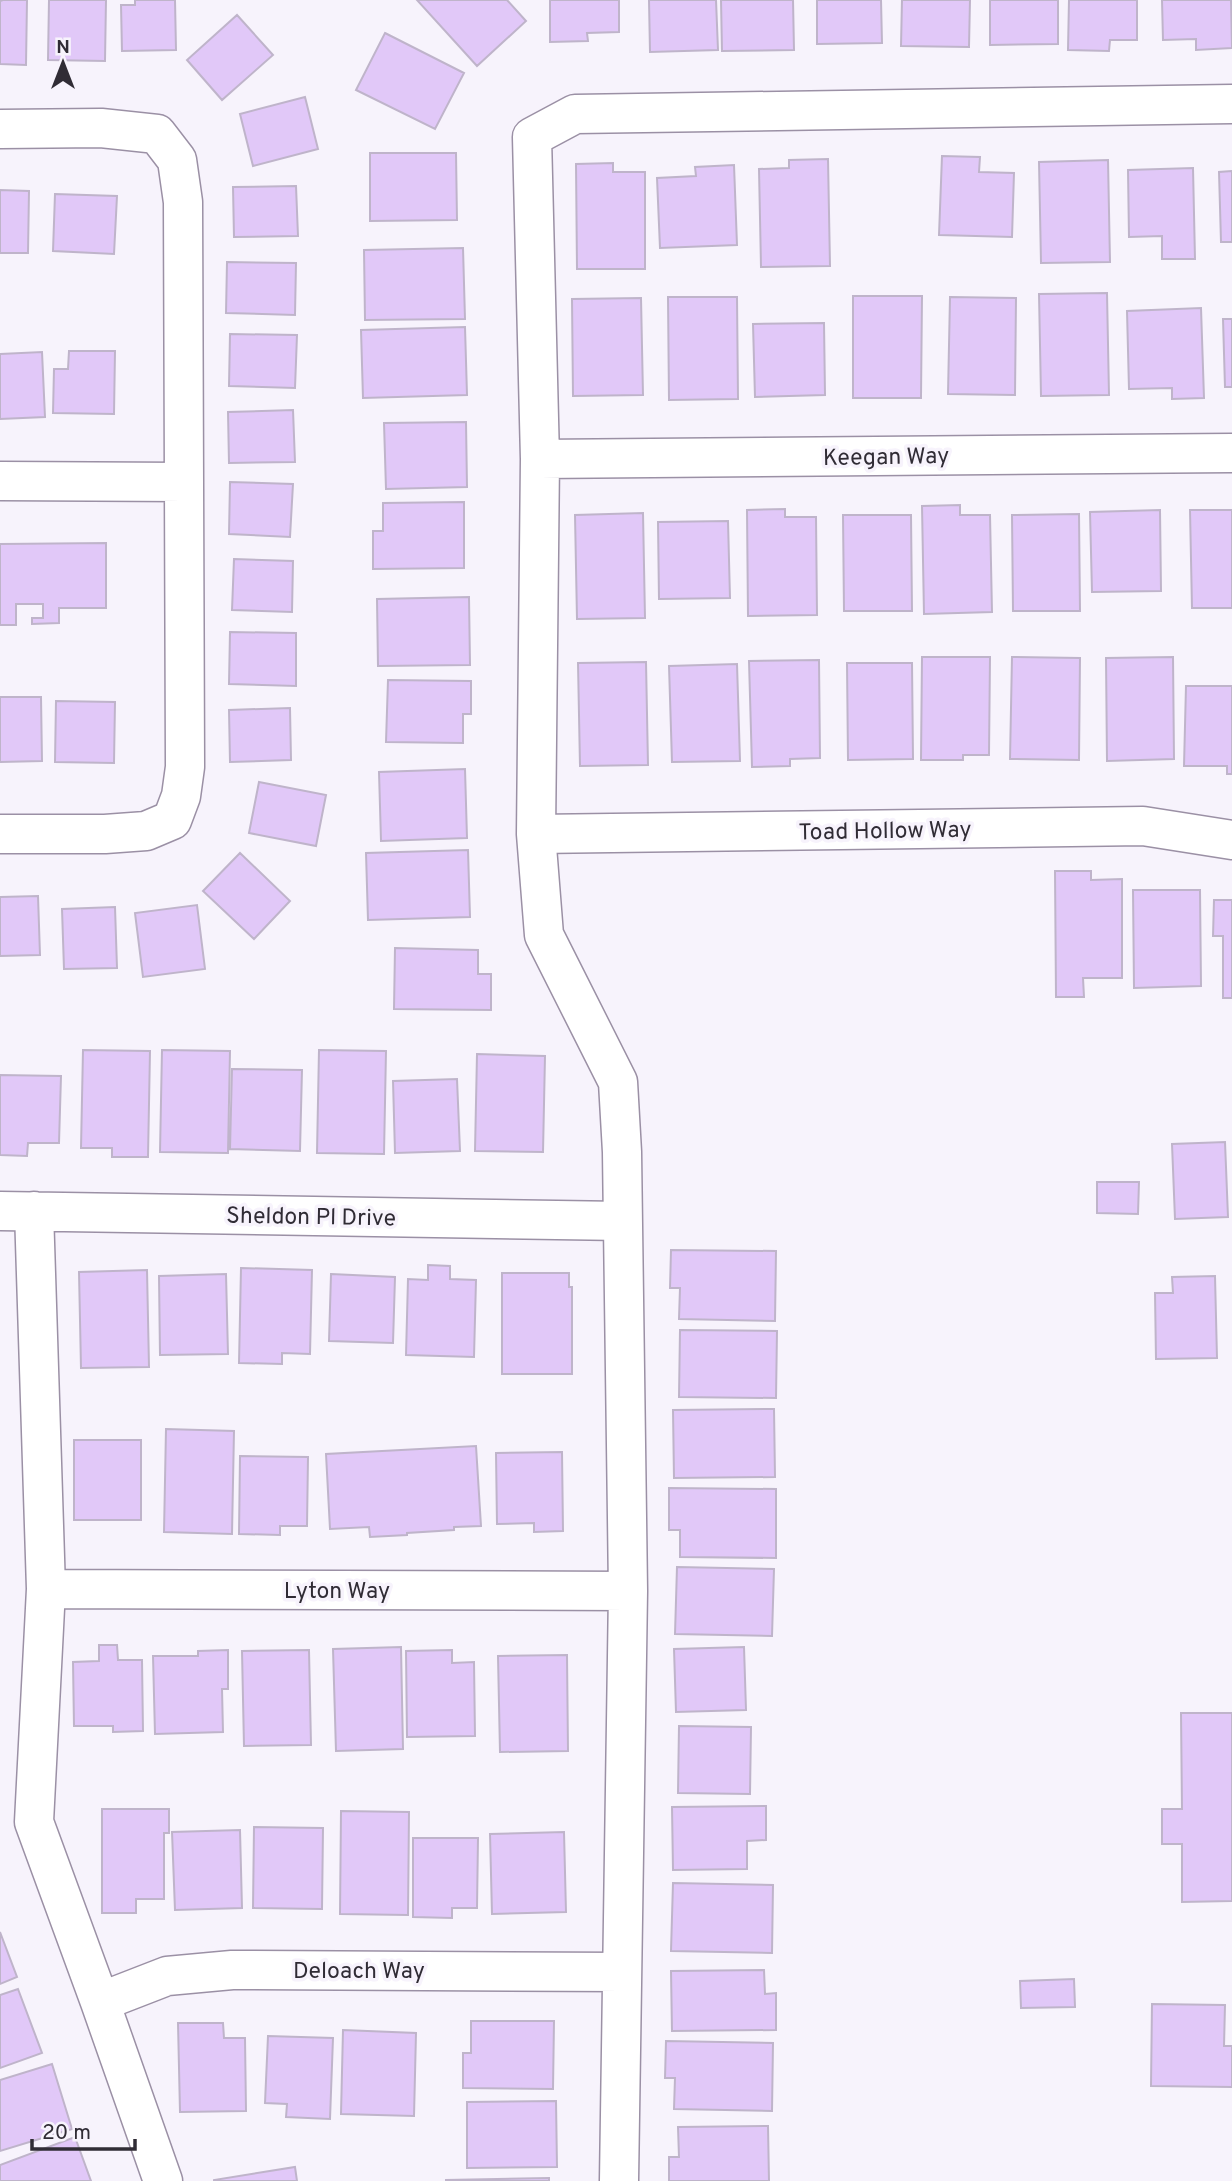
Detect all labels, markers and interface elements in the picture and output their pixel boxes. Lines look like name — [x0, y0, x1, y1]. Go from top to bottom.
north arrow — [28, 28, 98, 98]
text: N — [56, 36, 70, 60]
street label: Keegan Way — [823, 443, 950, 474]
street label: Toad Hollow Way — [798, 816, 972, 849]
street label: Sheldon Pl Drive — [226, 1203, 396, 1234]
street label: Lyton Way — [284, 1578, 390, 1607]
street label: Deloach Way — [293, 1958, 425, 1987]
scale bar — [32, 2108, 135, 2152]
text: 20 m — [42, 2120, 91, 2147]

